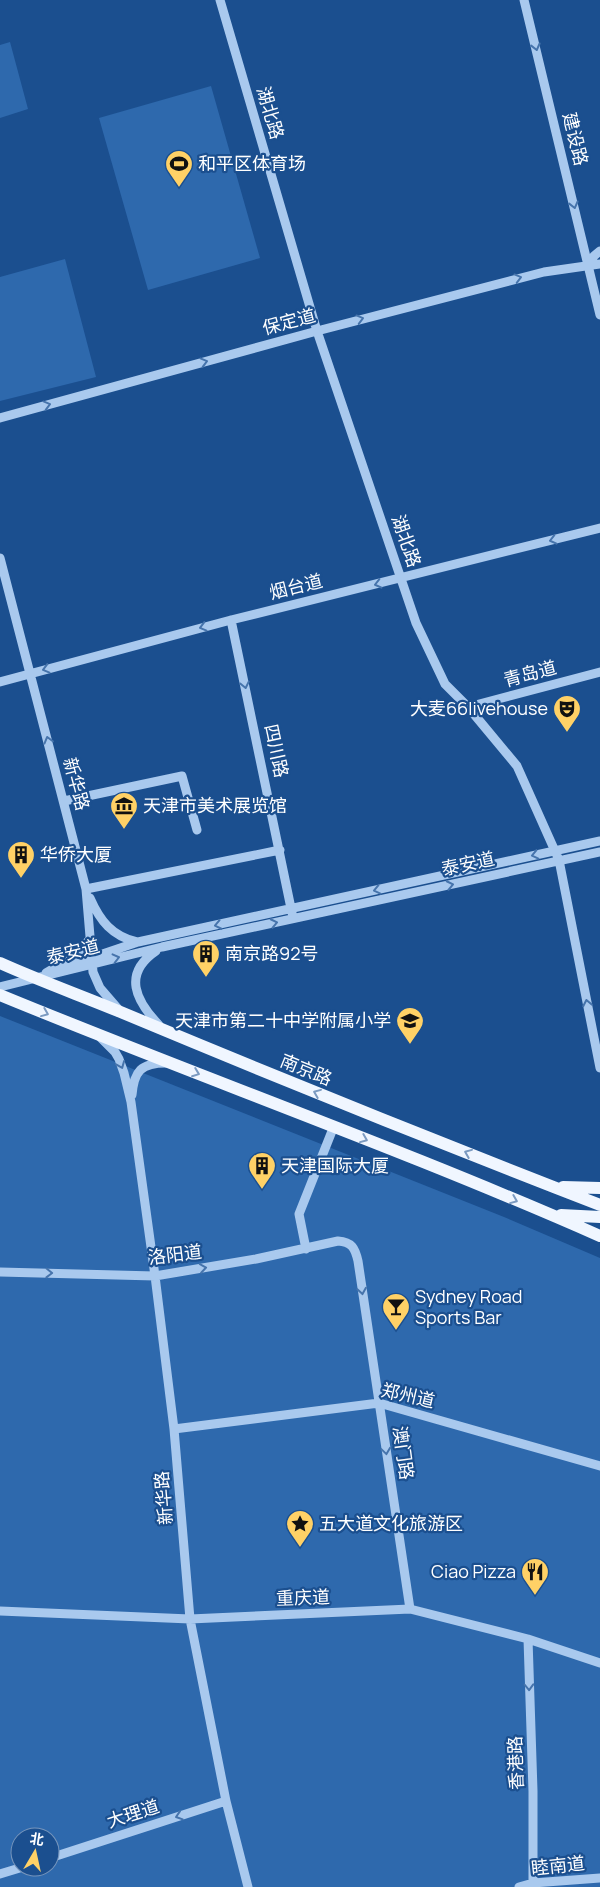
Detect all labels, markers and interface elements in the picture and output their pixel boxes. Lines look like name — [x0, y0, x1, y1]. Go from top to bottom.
one-way arrow — [530, 43, 541, 52]
street label: 湖北路 — [252, 83, 290, 142]
street label: 建设路 — [558, 110, 594, 168]
sports icon: 和平区体育场 — [164, 149, 194, 188]
place label: 和平区体育场 — [198, 151, 306, 175]
one-way arrow — [568, 201, 579, 210]
one-way arrow — [513, 274, 521, 284]
street label: 保定道 — [260, 302, 318, 340]
one-way arrow — [356, 315, 364, 325]
one-way arrow — [199, 357, 208, 368]
one-way arrow — [42, 401, 51, 411]
street label: 湖北路 — [387, 511, 427, 570]
one-way arrow — [548, 534, 557, 545]
street label: 烟台道 — [267, 568, 325, 604]
one-way arrow — [374, 578, 383, 589]
one-way arrow — [200, 622, 208, 632]
street label: 青岛道 — [501, 654, 559, 692]
one-way arrow — [43, 664, 51, 674]
one-way arrow — [239, 680, 250, 689]
theatre icon: 大麦66livehouse — [552, 694, 582, 733]
place label: 大麦66livehouse — [410, 696, 548, 720]
street label: 四川路 — [260, 722, 294, 780]
one-way arrow — [43, 737, 53, 745]
street label: 新华路 — [58, 755, 96, 813]
museum icon: 天津市美术展览馆 — [109, 791, 139, 830]
place label: 天津市美术展览馆 — [143, 793, 287, 817]
building icon: 华侨大厦 — [6, 840, 36, 879]
place label: 华侨大厦 — [40, 842, 112, 866]
street label: 泰安道 — [439, 846, 497, 880]
one-way arrow — [531, 849, 540, 860]
one-way arrow — [446, 880, 455, 890]
one-way arrow — [372, 884, 381, 895]
one-way arrow — [270, 918, 279, 929]
one-way arrow — [213, 919, 222, 930]
street label: 泰安道 — [44, 933, 102, 969]
building icon: 南京路92号 — [191, 939, 221, 978]
place label: 南京路92号 — [225, 941, 318, 965]
one-way arrow — [111, 954, 119, 964]
one-way arrow — [583, 999, 593, 1007]
school or university icon: 天津市第二十中学附属小学 — [395, 1006, 425, 1045]
one-way arrow — [40, 1007, 49, 1018]
place label: 天津市第二十中学附属小学 — [175, 1008, 391, 1032]
street label: 南京路 — [277, 1048, 336, 1090]
one-way arrow — [115, 1060, 125, 1069]
one-way arrow — [191, 1067, 200, 1078]
one-way arrow — [313, 1089, 322, 1099]
one-way arrow — [359, 1132, 368, 1143]
one-way arrow — [464, 1149, 473, 1159]
building icon: 天津国际大厦 — [247, 1151, 277, 1190]
place label: 天津国际大厦 — [281, 1153, 389, 1177]
one-way arrow — [509, 1194, 518, 1204]
street label: 洛阳道 — [147, 1239, 203, 1269]
one-way arrow — [199, 1263, 208, 1273]
one-way arrow — [45, 1268, 53, 1279]
place label: Sydney Road Sports Bar — [415, 1284, 522, 1329]
one-way arrow — [357, 1286, 367, 1295]
bar icon: Sydney Road Sports Bar — [381, 1292, 411, 1331]
street label: 郑州道 — [379, 1377, 437, 1413]
street label: 澳门路 — [388, 1424, 420, 1481]
one-way arrow — [380, 1448, 391, 1456]
street label: 新华路 — [149, 1470, 177, 1526]
place icon: 五大道文化旅游区 — [285, 1509, 315, 1548]
place label: 五大道文化旅游区 — [319, 1511, 463, 1535]
restaurant icon: Ciao Pizza — [520, 1557, 550, 1596]
place label: Ciao Pizza — [431, 1559, 516, 1583]
street label: 重庆道 — [276, 1584, 330, 1610]
one-way arrow — [524, 1683, 535, 1691]
street label: 香港路 — [502, 1736, 528, 1790]
street label: 大理道 — [103, 1793, 162, 1833]
one-way arrow — [176, 1810, 184, 1820]
north arrow — [10, 1827, 60, 1877]
text: 北 — [29, 1828, 46, 1849]
street label: 睦南道 — [530, 1850, 586, 1880]

